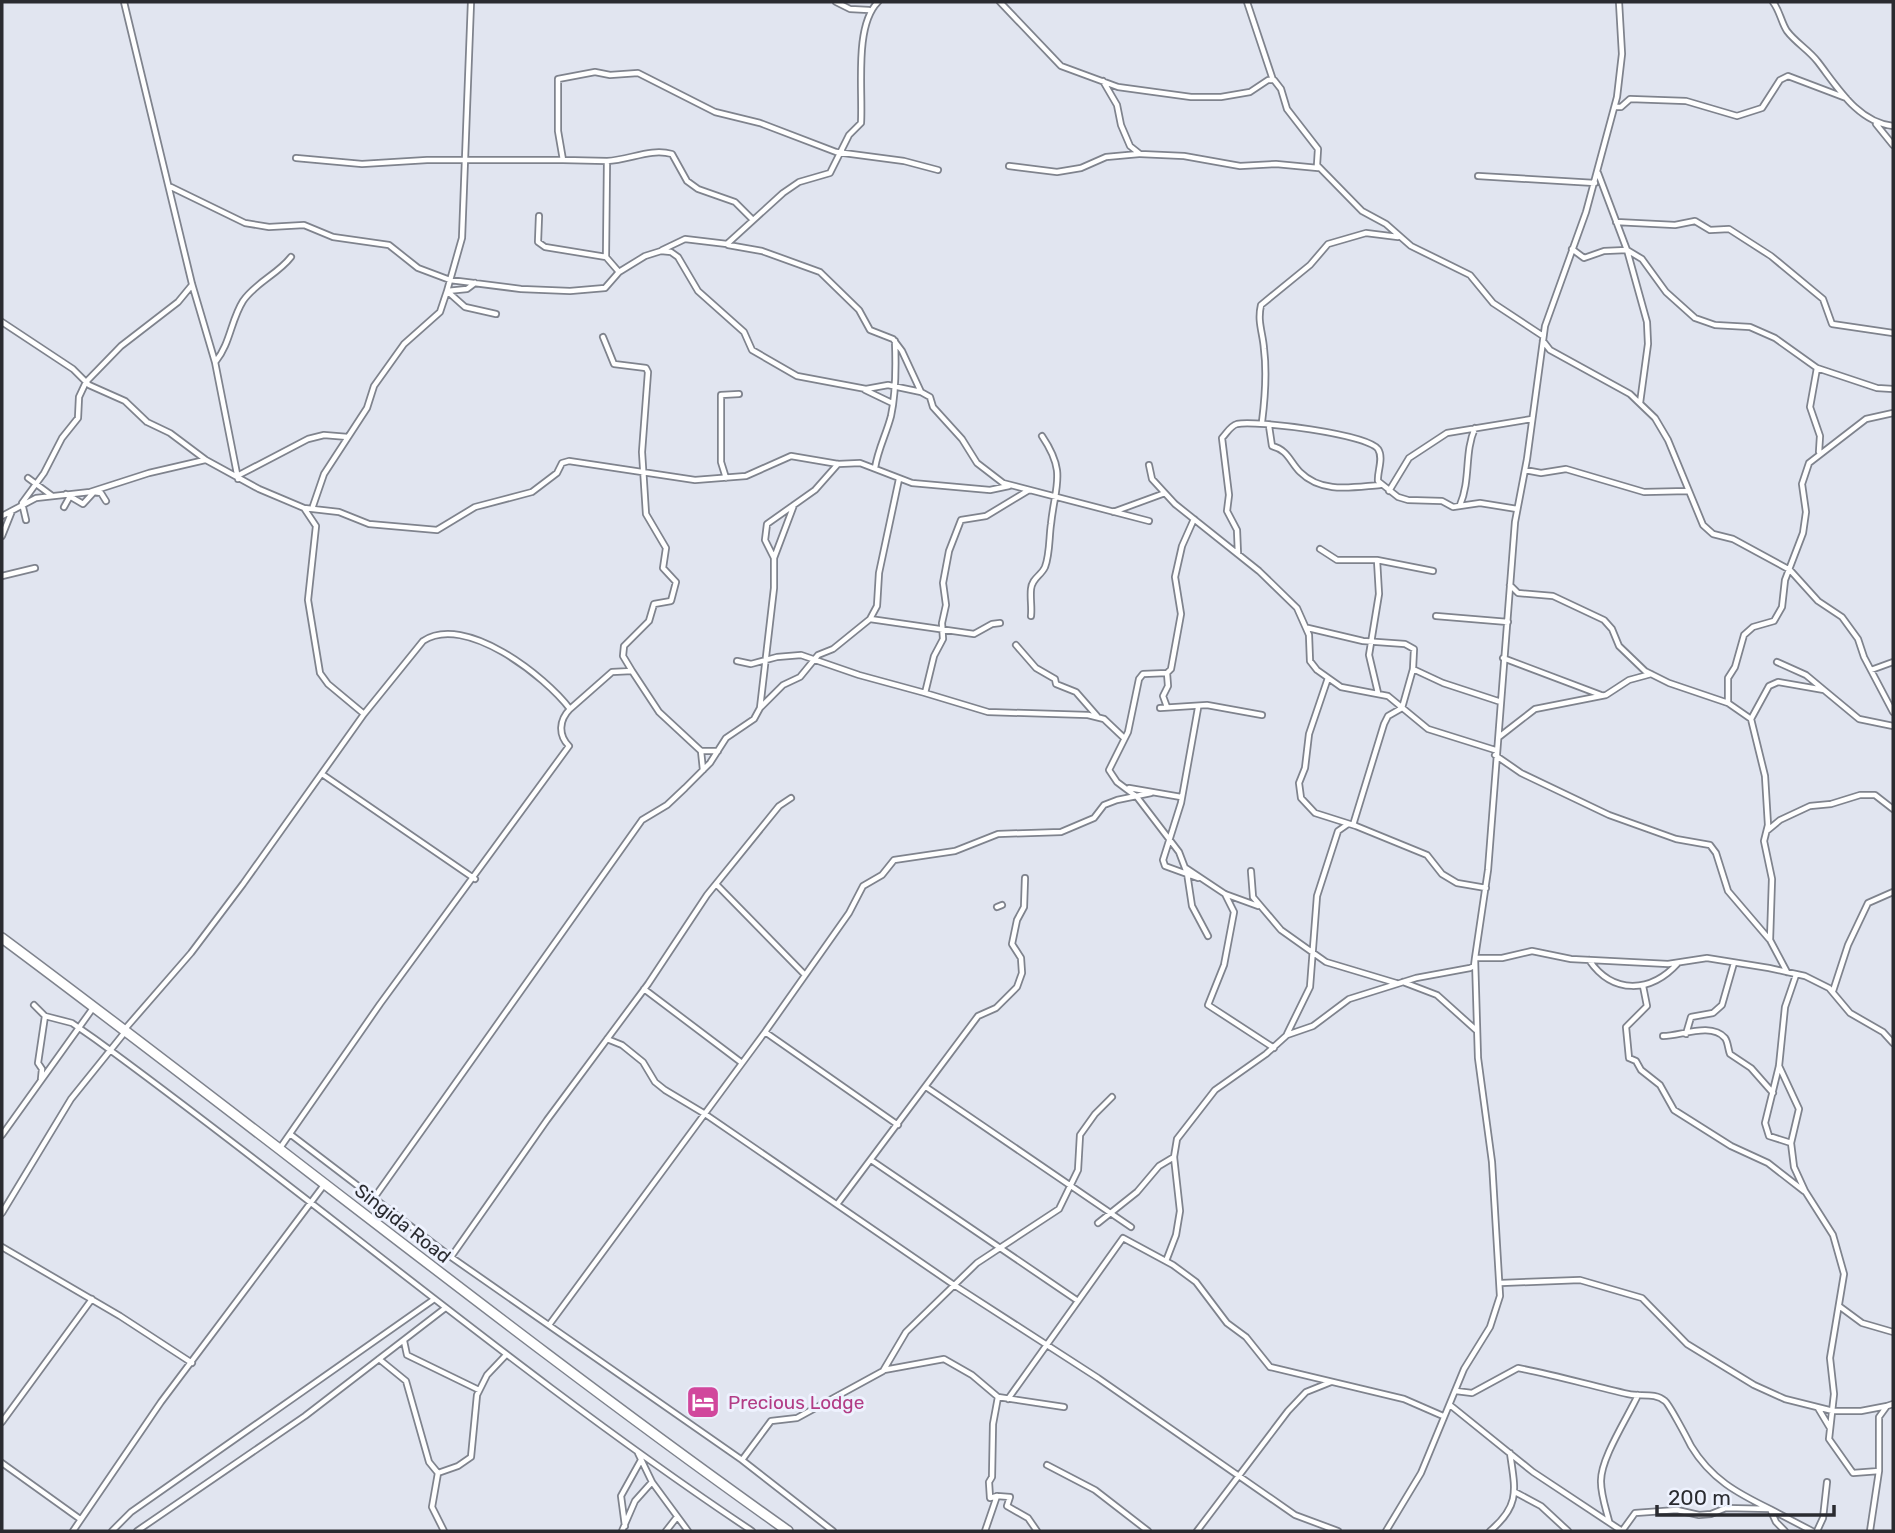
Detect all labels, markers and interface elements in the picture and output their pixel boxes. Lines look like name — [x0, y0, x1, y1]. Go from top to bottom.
street label: Singida Road — [350, 1179, 455, 1268]
hotel icon: Precious Lodge — [684, 1383, 722, 1421]
place label: Precious Lodge — [728, 1391, 864, 1414]
scale bar — [1657, 1474, 1834, 1518]
text: 200 m — [1668, 1485, 1731, 1510]

